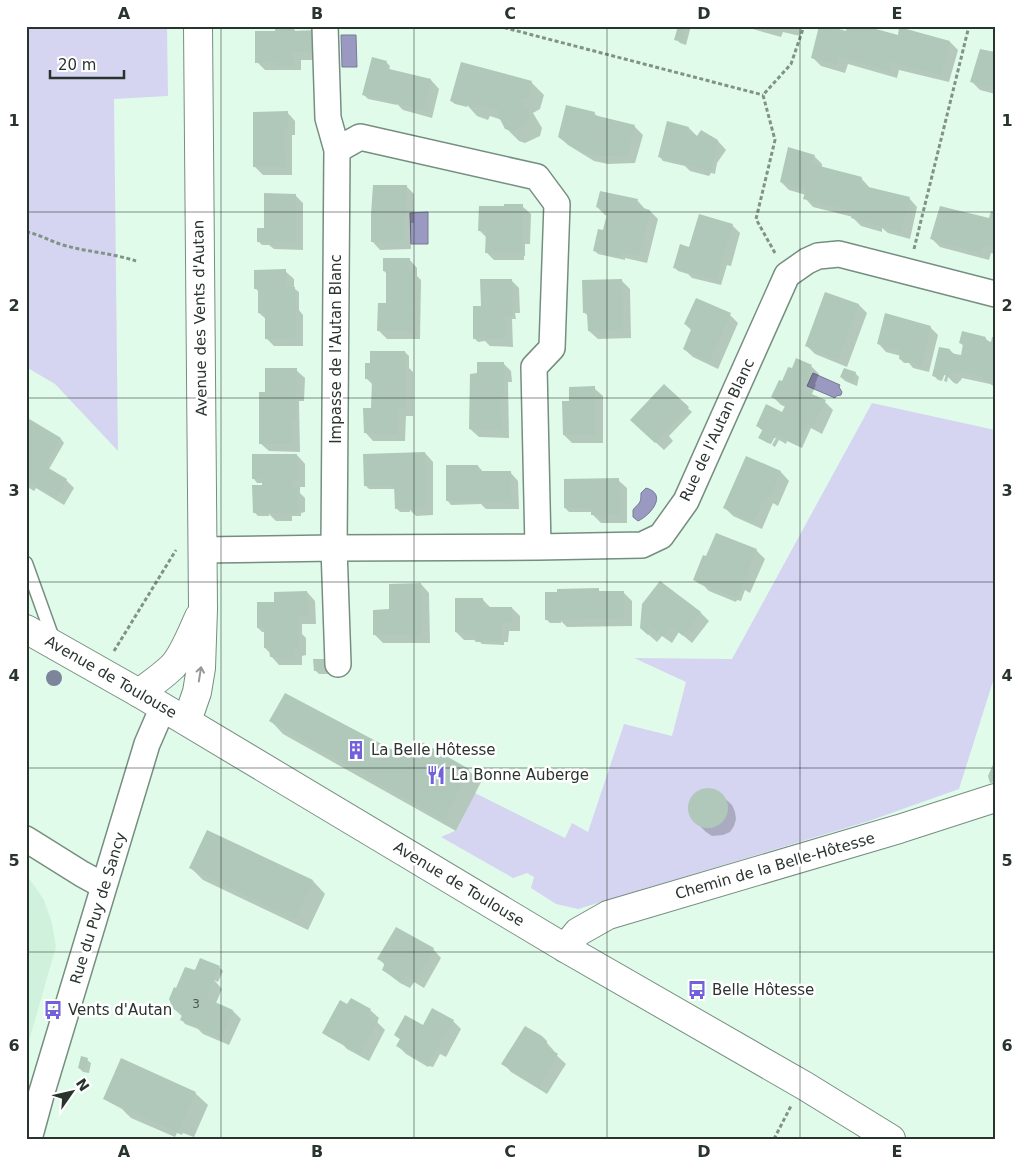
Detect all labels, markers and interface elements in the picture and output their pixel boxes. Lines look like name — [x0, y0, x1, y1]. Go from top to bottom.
text: A — [118, 4, 131, 23]
text: B — [311, 4, 323, 23]
text: C — [504, 4, 516, 23]
text: D — [697, 4, 711, 23]
text: E — [892, 4, 902, 23]
scale bar — [50, 48, 124, 80]
text: 20 m — [58, 56, 96, 74]
text: 1 — [8, 111, 20, 130]
text: 1 — [1001, 111, 1013, 130]
street label: Avenue des Vents d'Autan — [189, 220, 211, 416]
street label: Impasse de l'Autan Blanc — [327, 254, 345, 444]
text: 2 — [8, 296, 20, 315]
text: 2 — [1001, 296, 1013, 315]
street label: Rue de l'Autan Blanc — [676, 356, 758, 504]
text: 3 — [8, 481, 20, 500]
text: 3 — [1001, 481, 1013, 500]
street label: Avenue de Toulouse — [42, 632, 180, 722]
text: 4 — [8, 666, 20, 685]
text: 4 — [1001, 666, 1013, 685]
one-way arrow — [195, 667, 205, 683]
building icon: La Belle Hôtesse — [345, 739, 367, 761]
place label: La Belle Hôtesse — [371, 741, 496, 759]
restaurant icon: La Bonne Auberge — [425, 764, 447, 786]
place label: La Bonne Auberge — [451, 766, 589, 784]
street label: Chemin de la Belle-Hôtesse — [673, 829, 877, 903]
street label: Rue du Puy de Sancy — [66, 830, 130, 986]
street label: Avenue de Toulouse — [390, 838, 528, 930]
text: 5 — [8, 851, 20, 870]
text: 5 — [1001, 851, 1013, 870]
bus stop icon: Belle Hôtesse — [686, 979, 708, 1001]
place label: Belle Hôtesse — [712, 981, 814, 999]
house number: 3 — [192, 997, 200, 1011]
bus stop icon: Vents d'Autan — [42, 999, 64, 1021]
place label: Vents d'Autan — [68, 1001, 172, 1019]
text: 6 — [8, 1036, 20, 1055]
text: 6 — [1001, 1036, 1013, 1055]
north arrow — [48, 1068, 98, 1118]
text: N — [73, 1075, 93, 1094]
text: A — [118, 1142, 131, 1161]
text: B — [311, 1142, 323, 1161]
text: C — [504, 1142, 516, 1161]
text: D — [697, 1142, 711, 1161]
text: E — [892, 1142, 902, 1161]

